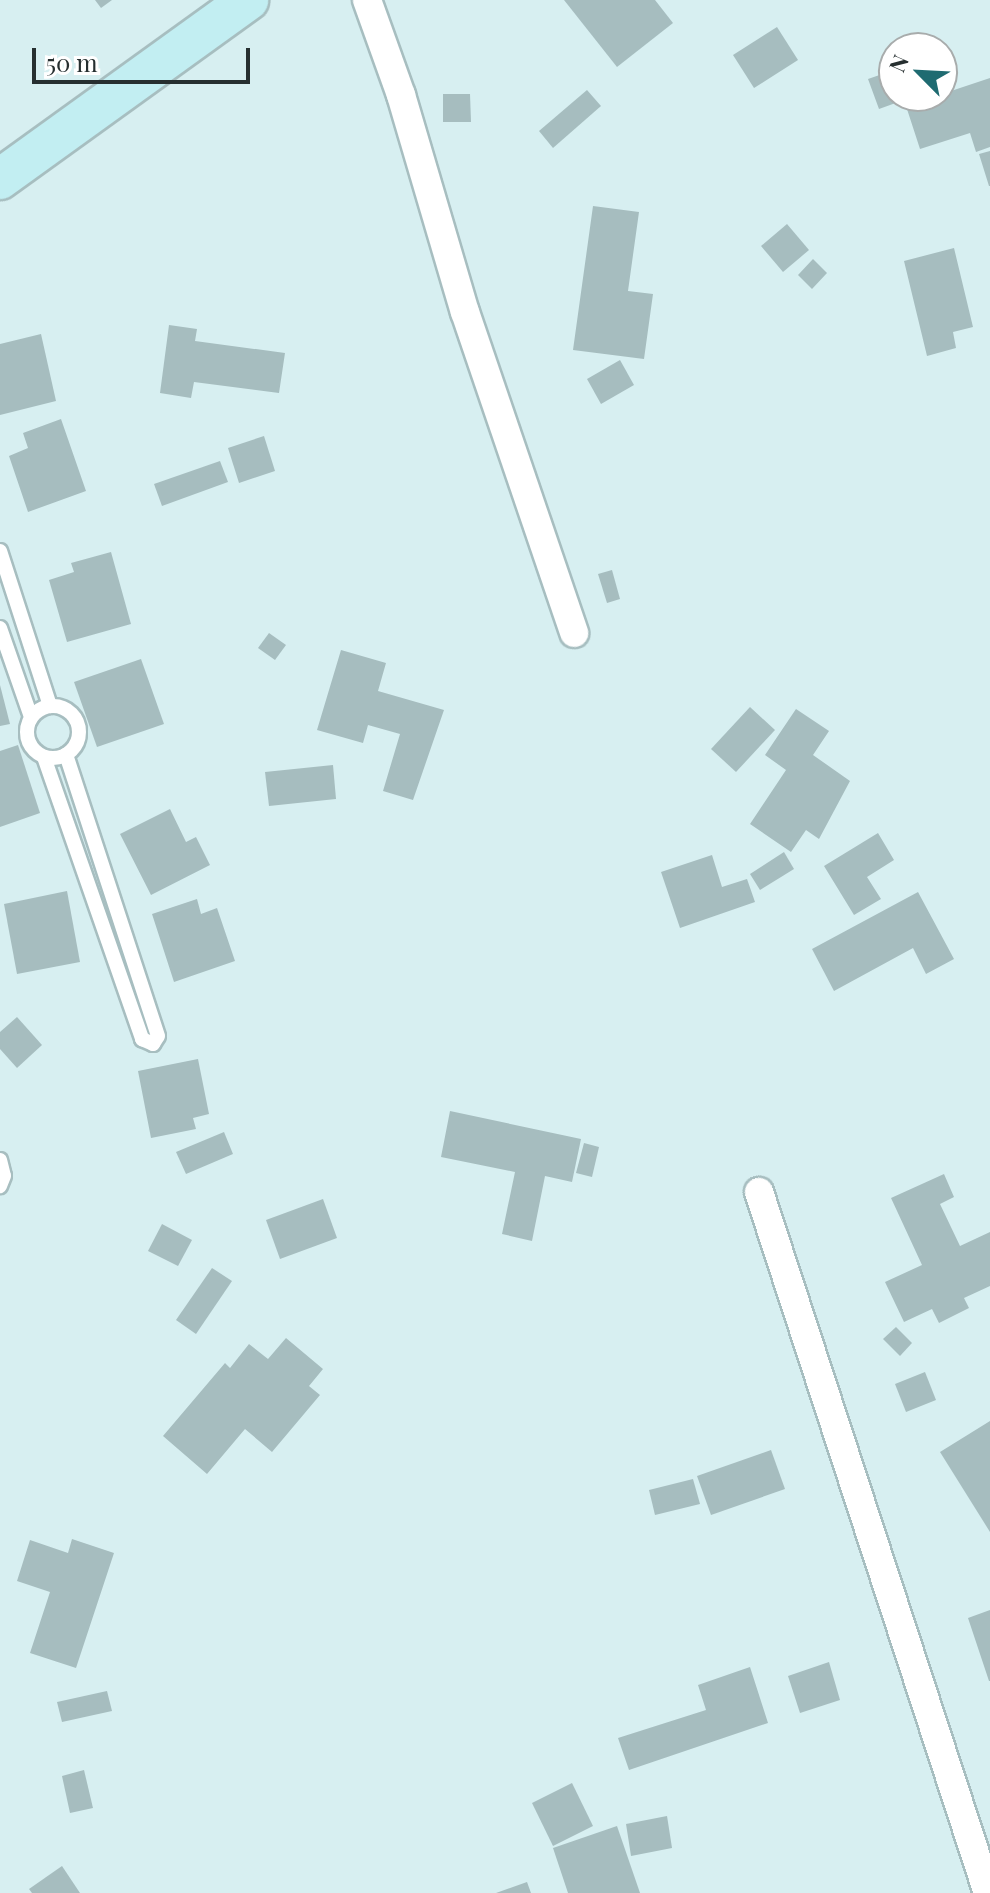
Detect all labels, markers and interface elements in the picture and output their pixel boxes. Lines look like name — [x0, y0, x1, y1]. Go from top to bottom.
scale bar — [36, 32, 254, 82]
north arrow — [878, 32, 958, 112]
text: 50 m — [46, 46, 98, 78]
text: N — [881, 50, 915, 76]

